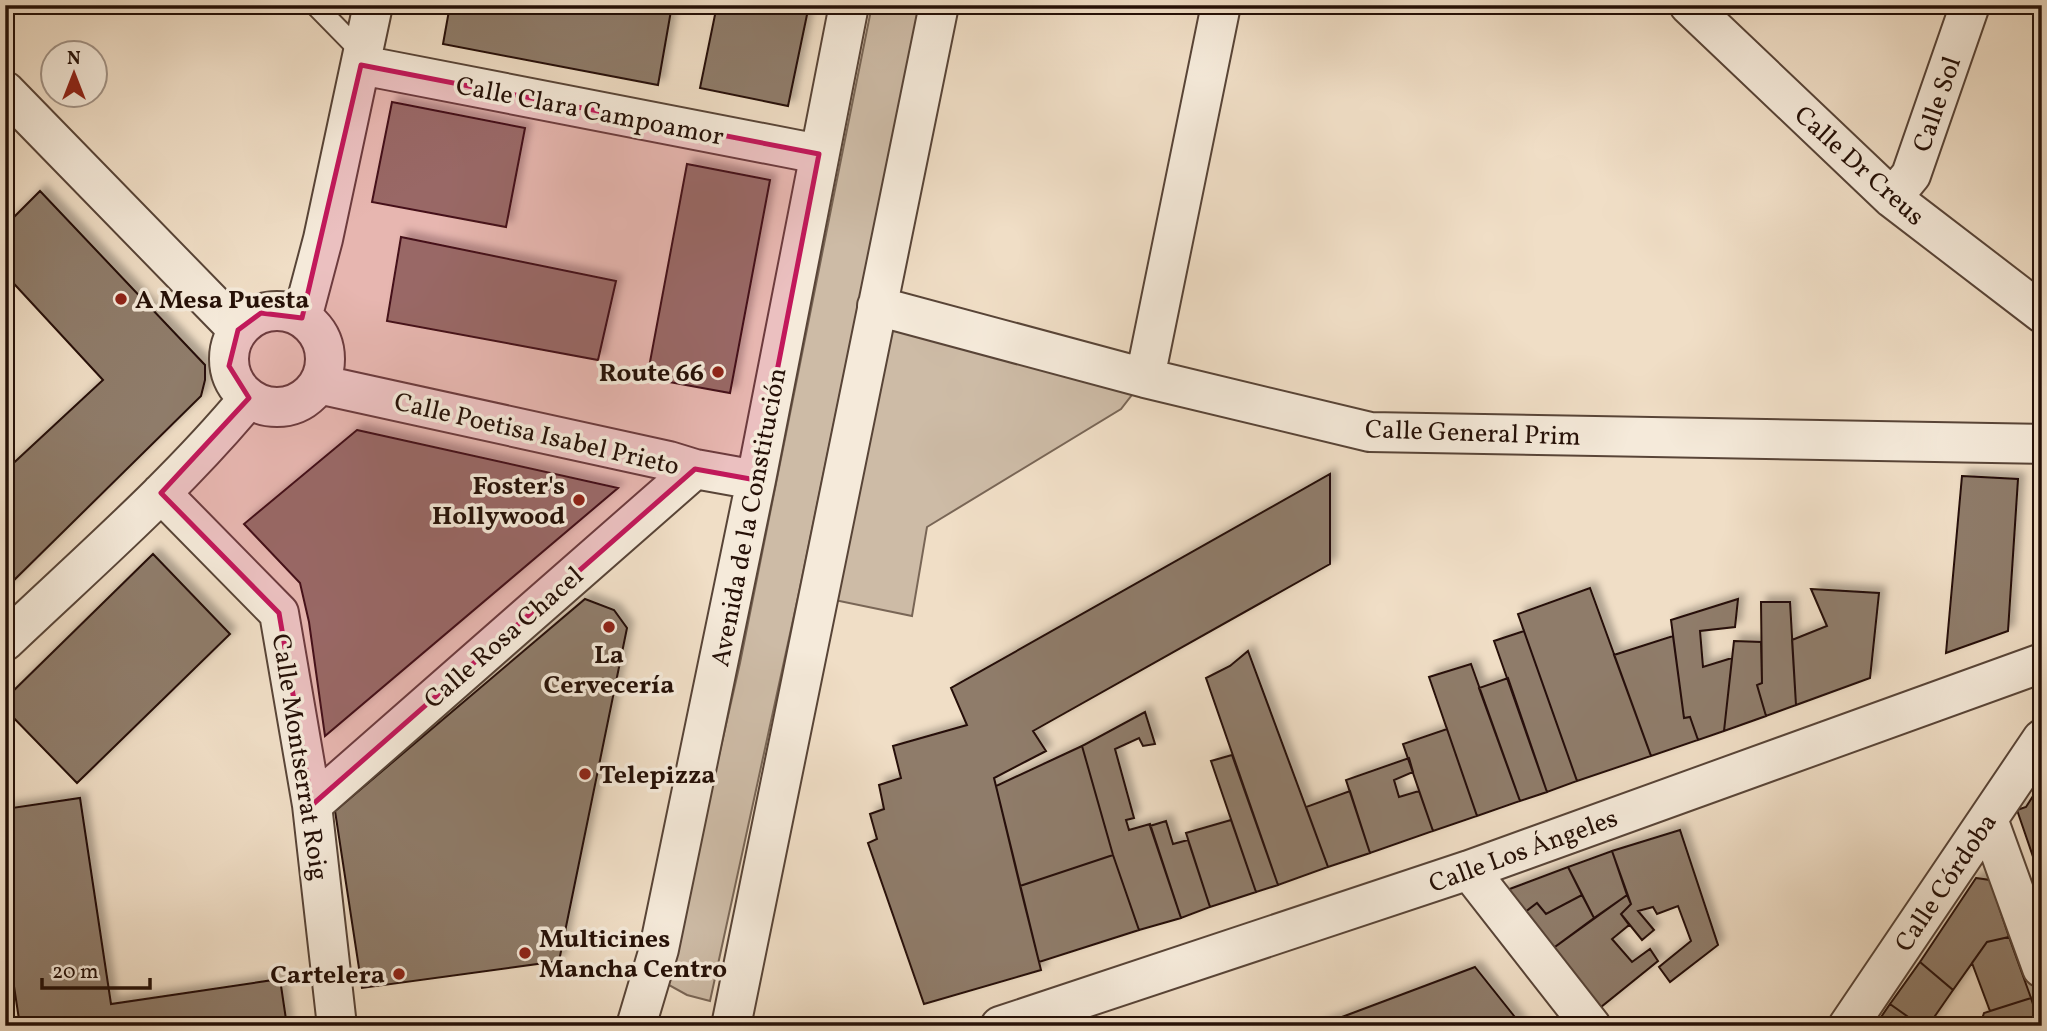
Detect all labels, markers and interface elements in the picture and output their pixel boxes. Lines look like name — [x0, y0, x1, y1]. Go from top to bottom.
north arrow — [38, 38, 108, 108]
text: N — [67, 46, 81, 72]
street label: Calle Sol — [1905, 52, 1971, 157]
street label: Calle Clara Campoamor — [453, 68, 727, 156]
street label: Calle Dr Creus — [1786, 98, 1932, 235]
place label: A Mesa Puesta — [135, 283, 310, 319]
marker: A Mesa Puesta — [113, 291, 129, 307]
place label: Route 66 — [599, 356, 704, 392]
marker: Route 66 — [710, 364, 726, 380]
street label: Avenida de la Constitución — [703, 365, 797, 670]
street label: Calle Poetisa Isabel Prieto — [390, 385, 683, 485]
street label: Calle General Prim — [1364, 412, 1581, 456]
place label: Foster's Hollywood — [432, 469, 565, 535]
marker: Foster's Hollywood — [571, 492, 587, 508]
street label: Calle Rosa Chacel — [417, 559, 592, 718]
marker: La Cervecería — [601, 619, 617, 635]
street label: Calle Montserrat Roig — [262, 631, 336, 883]
place label: La Cervecería — [544, 638, 674, 704]
place label: Telepizza — [599, 758, 715, 794]
marker: Telepizza — [577, 766, 593, 782]
street label: Calle Los Ángeles — [1424, 801, 1623, 903]
street label: Calle Córdoba — [1887, 807, 2006, 960]
place label: Multicines Mancha Centro — [539, 922, 727, 988]
marker: Multicines Mancha Centro — [517, 945, 533, 961]
scale bar — [42, 947, 150, 991]
text: 20 m — [52, 958, 98, 987]
place label: Cartelera — [270, 958, 385, 994]
marker: Cartelera — [391, 966, 407, 982]

